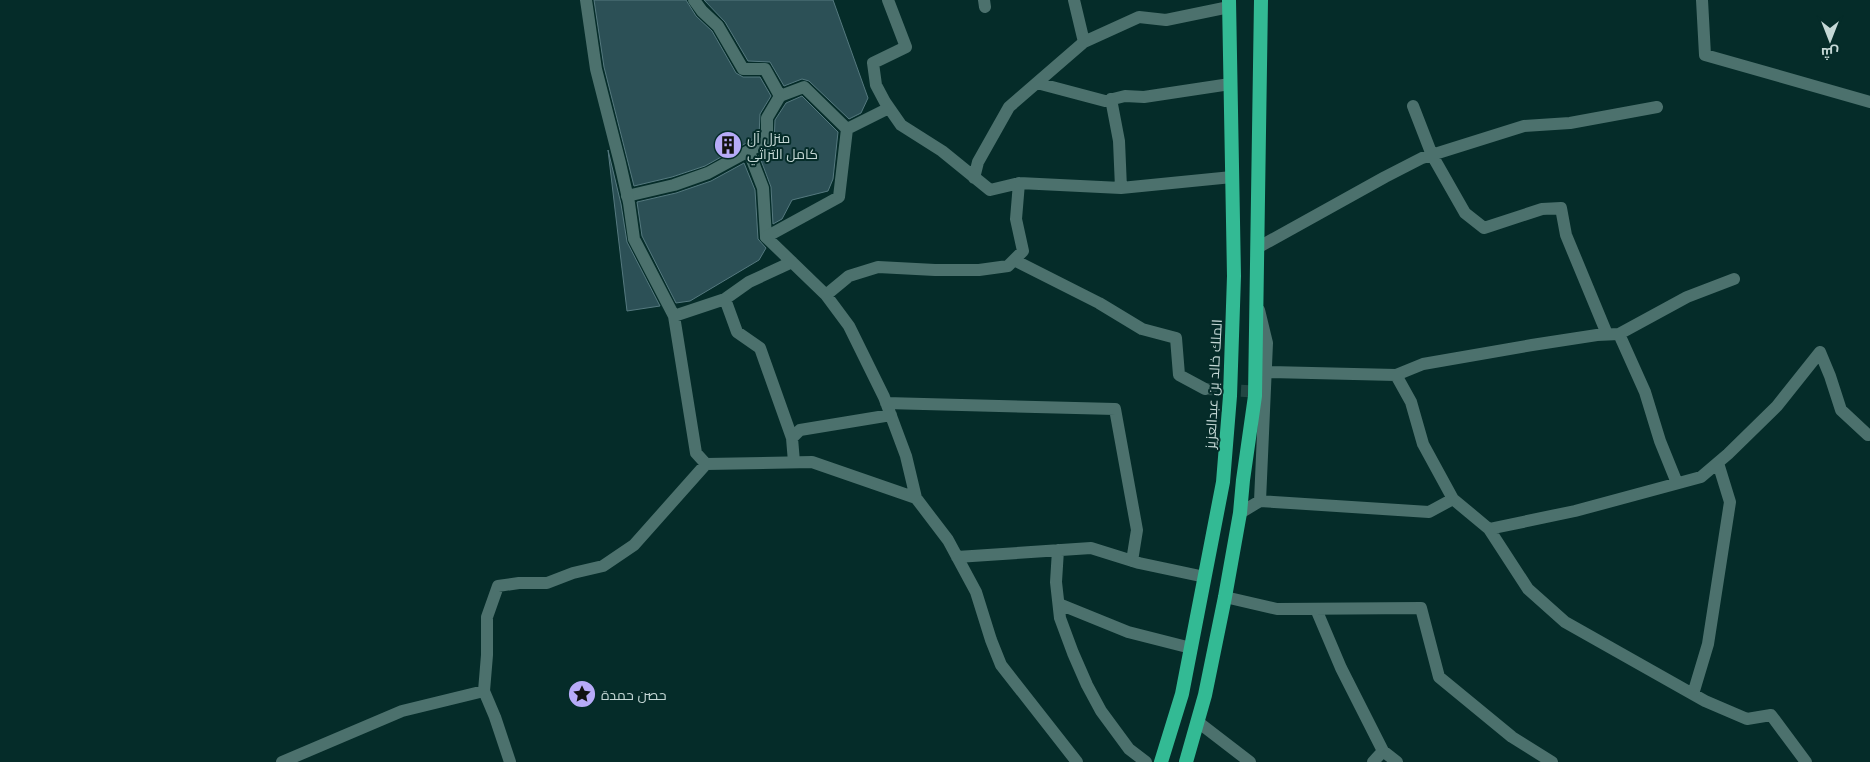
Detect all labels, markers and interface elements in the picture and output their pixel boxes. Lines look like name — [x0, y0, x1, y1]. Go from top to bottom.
north arrow — [1805, 15, 1855, 65]
text: ش — [1821, 44, 1839, 62]
place label: منزل آل كامل التراثي — [747, 129, 818, 166]
building icon: منزل آل كامل التراثي — [713, 130, 743, 160]
street label: الملك خالد بن عبدالعزيز — [1201, 319, 1225, 450]
place icon: حصن حمدة — [567, 679, 597, 709]
place label: حصن حمدة — [601, 686, 666, 703]

